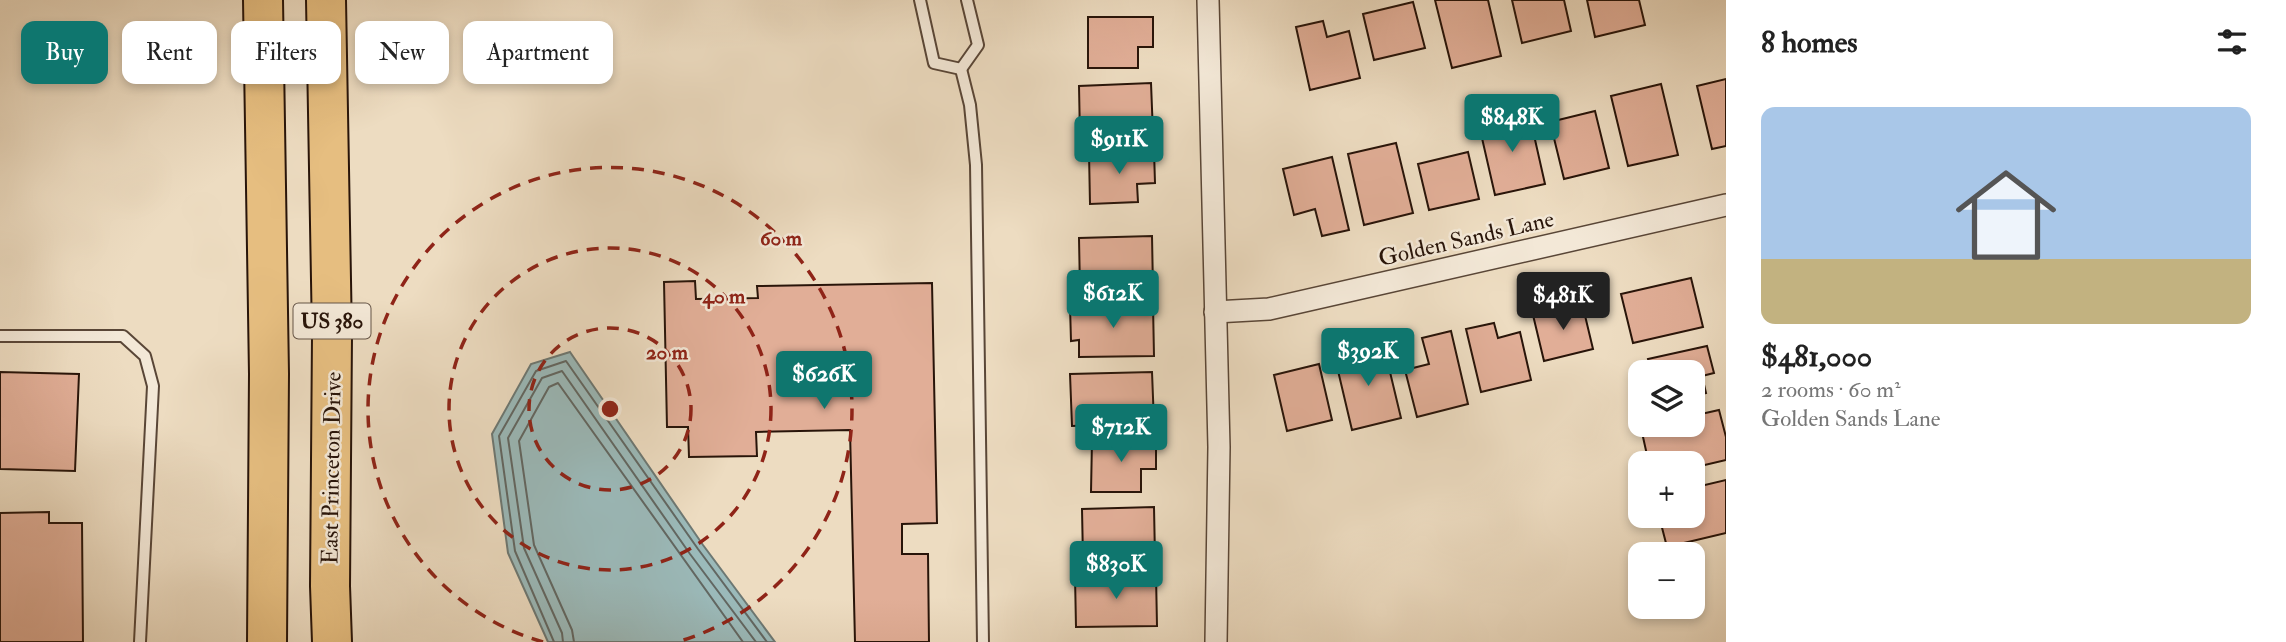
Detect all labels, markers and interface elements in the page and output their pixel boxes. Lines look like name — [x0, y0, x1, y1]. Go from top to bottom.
chip: Buy — [21, 21, 108, 84]
chip: Rent — [122, 21, 217, 84]
chip: Filters — [231, 21, 341, 84]
chip: New — [355, 21, 449, 84]
chip: Apartment — [463, 21, 613, 84]
icon: filters — [2213, 23, 2251, 61]
text: 8 homes — [1761, 24, 1858, 61]
pin: $848K — [1463, 94, 1561, 154]
text: $848K — [1480, 102, 1544, 131]
pin: $911K — [1070, 116, 1168, 176]
text: $911K — [1090, 124, 1148, 153]
icon: home — [1943, 152, 2069, 278]
street label: Golden Sands Lane — [1375, 204, 1557, 273]
text: 60 m — [760, 225, 803, 252]
pin: $612K — [1064, 270, 1162, 330]
pin: $481K — [1514, 272, 1612, 332]
text: $612K — [1083, 278, 1143, 307]
text: $481K — [1533, 280, 1593, 309]
text: 40 m — [702, 283, 746, 310]
road number: US 380 — [294, 304, 370, 338]
pin: $392K — [1319, 328, 1417, 388]
text: $392K — [1337, 336, 1399, 365]
text: $481,000 — [1761, 338, 1872, 375]
text: 20 m — [646, 339, 689, 366]
pin: $626K — [775, 352, 873, 411]
text: $626K — [792, 359, 856, 388]
map controls — [1628, 360, 1705, 619]
button: layers — [1628, 360, 1705, 437]
street label: East Princeton Drive — [315, 371, 348, 565]
text: 2 rooms · 60 m² — [1761, 375, 1901, 404]
centre of rings — [598, 397, 622, 421]
text: Golden Sands Lane — [1761, 404, 1940, 433]
pin: $712K — [1072, 405, 1170, 464]
text: $712K — [1091, 412, 1151, 441]
button: + — [1628, 451, 1705, 528]
pin: $830K — [1067, 542, 1165, 601]
button: − — [1628, 542, 1705, 619]
text: $830K — [1086, 549, 1146, 578]

